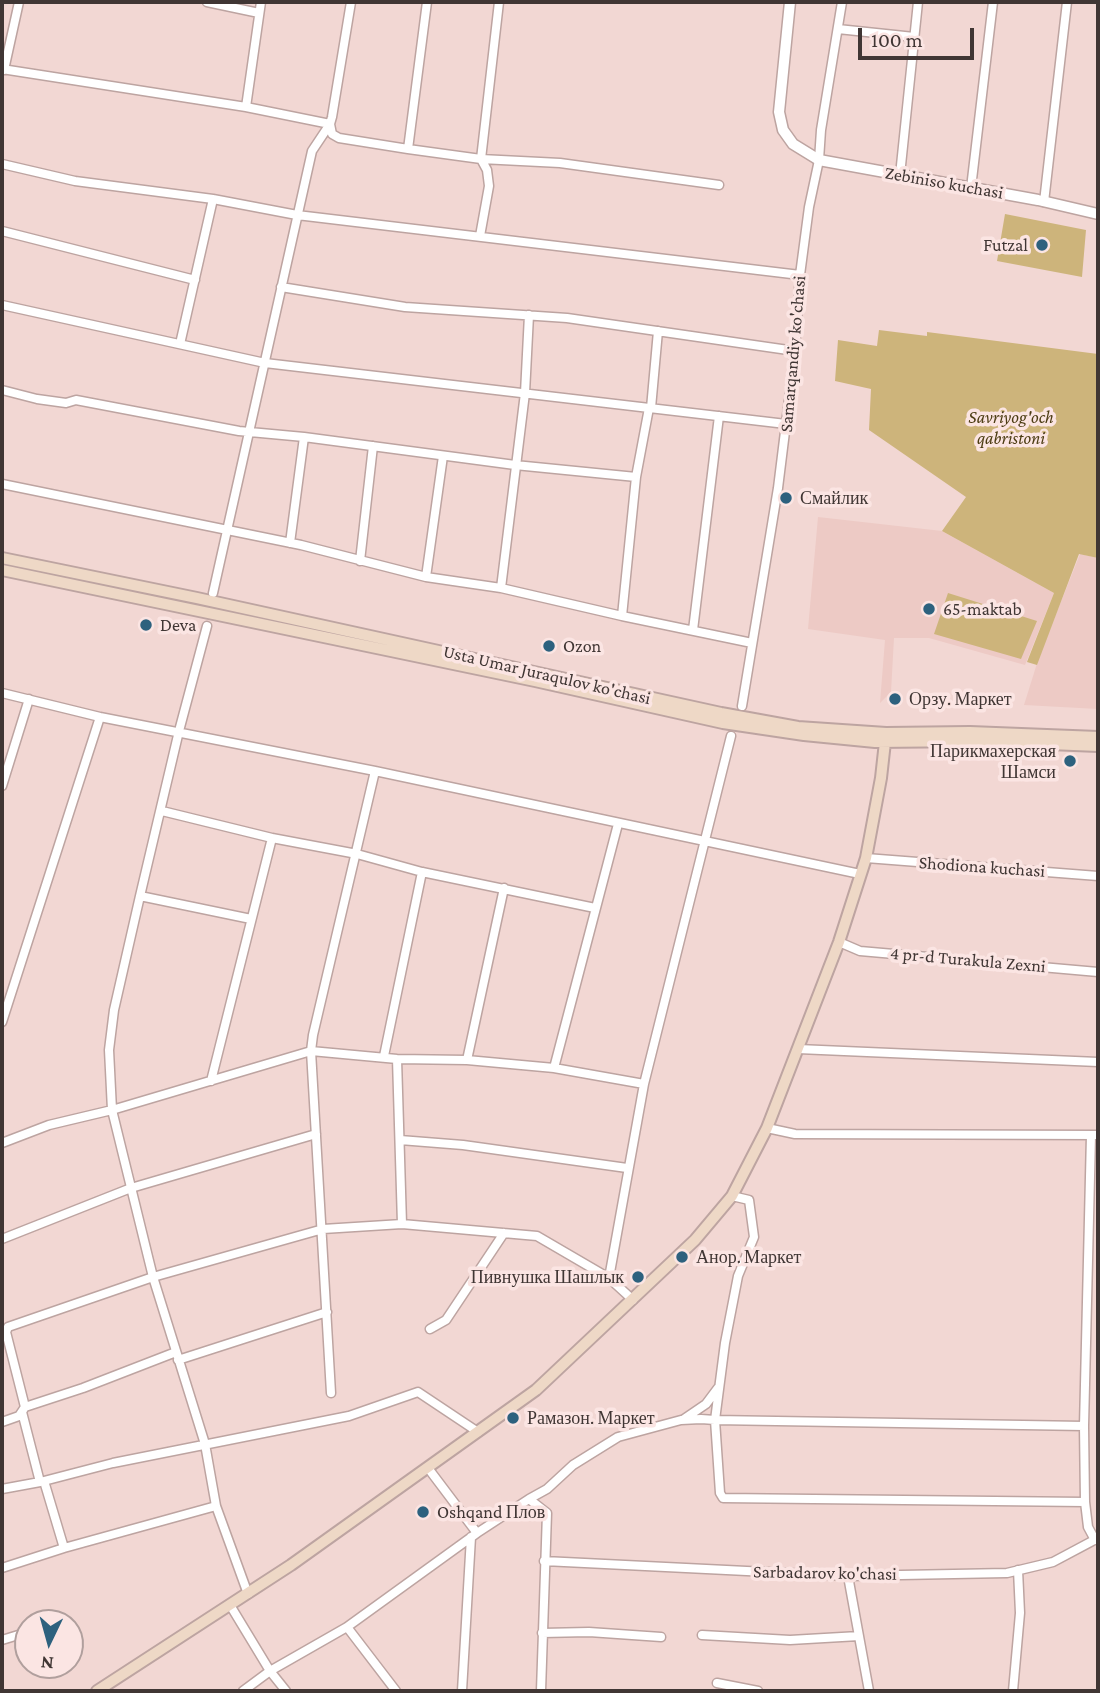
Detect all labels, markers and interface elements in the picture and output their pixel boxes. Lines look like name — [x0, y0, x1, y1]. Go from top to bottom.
scale bar — [862, 14, 978, 58]
text: 100 m — [871, 28, 923, 52]
street label: Zebiniso kuchasi — [883, 162, 1005, 204]
place label: Futzal — [983, 234, 1028, 256]
marker: Futzal — [1034, 237, 1050, 253]
street label: Samarqandiy ko'chasi — [775, 275, 811, 433]
park label: Savriyog'och qabristoni — [968, 406, 1054, 448]
place label: Смайлик — [800, 487, 868, 509]
marker: Смайлик — [778, 490, 794, 506]
place label: 65-maktab — [943, 598, 1022, 620]
marker: 65-maktab — [921, 601, 937, 617]
place label: Deva — [160, 614, 196, 636]
marker: Deva — [138, 617, 154, 633]
place label: Ozon — [563, 635, 601, 657]
marker: Ozon — [541, 638, 557, 654]
street label: Usta Umar Juraqulov ko'chasi — [441, 641, 653, 709]
place label: Орзу. Маркет — [909, 688, 1012, 710]
marker: Орзу. Маркет — [887, 691, 903, 707]
place label: Парикмахерская Шамси — [930, 740, 1056, 782]
marker: Парикмахерская Шамси — [1062, 753, 1078, 769]
street label: Shodiona kuchasi — [918, 852, 1046, 882]
street label: 4 pr-d Turakula Zexni — [889, 942, 1047, 978]
place label: Анор. Маркет — [696, 1246, 801, 1268]
marker: Анор. Маркет — [674, 1249, 690, 1265]
place label: Пивнушка Шашлык — [471, 1266, 624, 1288]
marker: Пивнушка Шашлык — [630, 1269, 646, 1285]
place label: Рамазон. Маркет — [527, 1407, 655, 1429]
marker: Рамазон. Маркет — [505, 1410, 521, 1426]
place label: Oshqand Плов — [437, 1501, 545, 1523]
marker: Oshqand Плов — [415, 1504, 431, 1520]
street label: Sarbadarov ko'chasi — [753, 1561, 897, 1585]
north arrow — [14, 1609, 84, 1679]
text: N — [40, 1652, 55, 1674]

